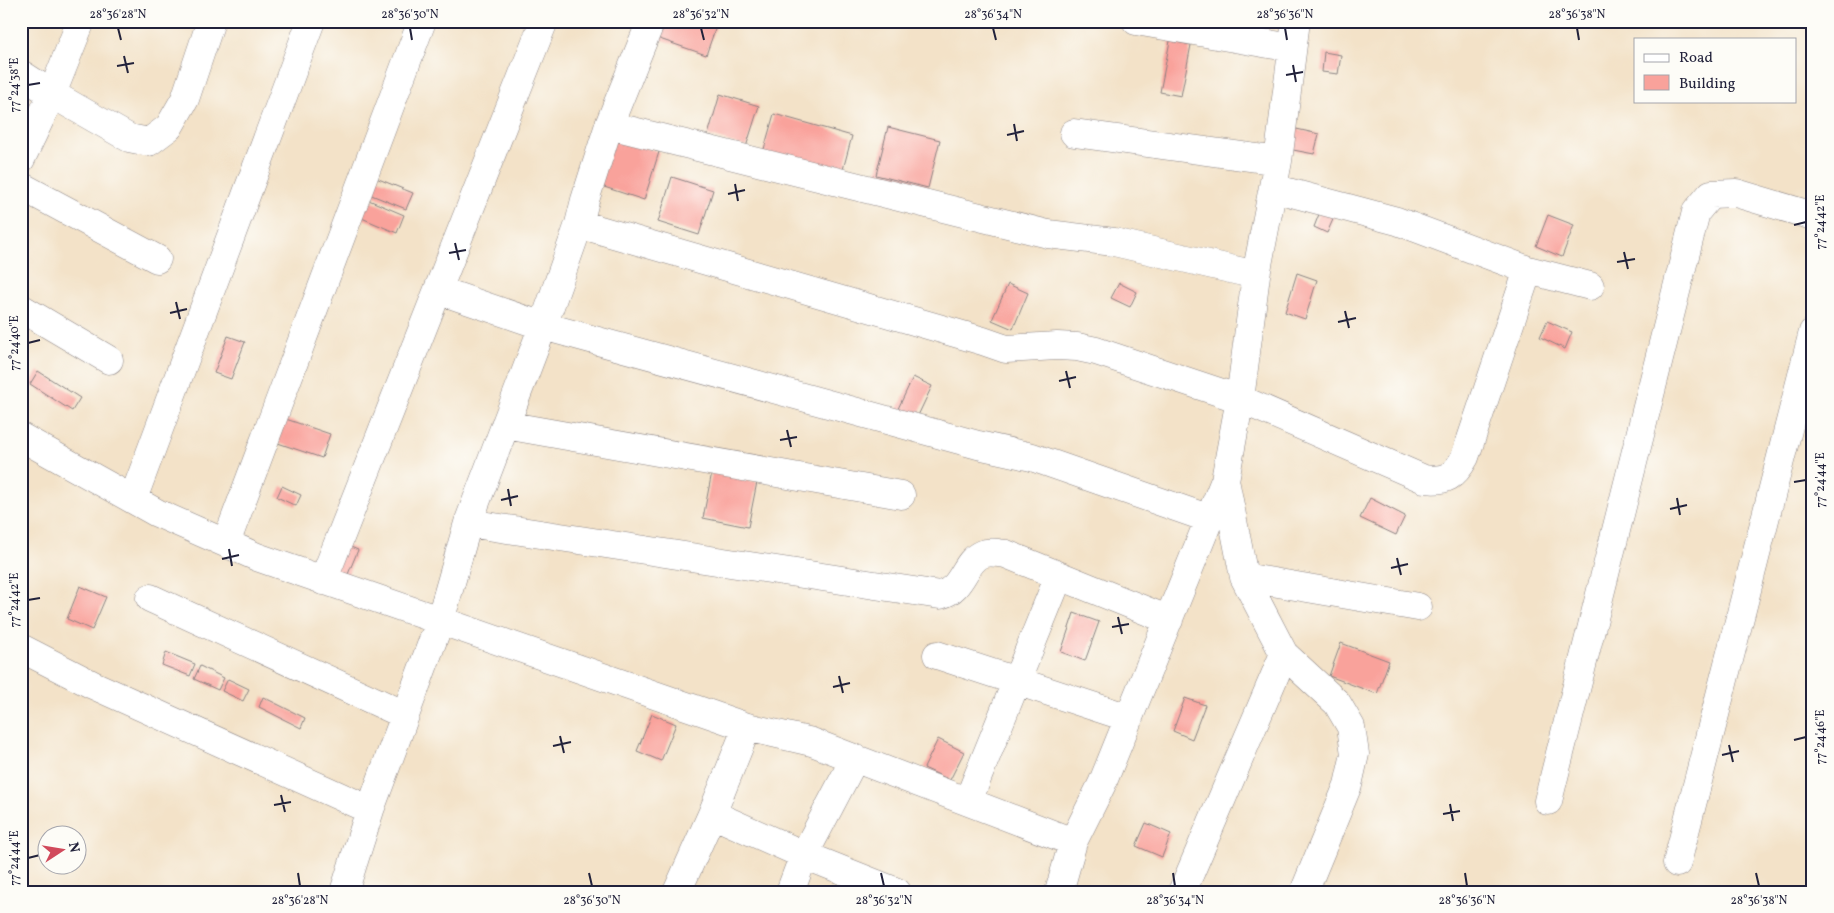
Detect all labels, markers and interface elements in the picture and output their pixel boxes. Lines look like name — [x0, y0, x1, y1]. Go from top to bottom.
text: 28°36'28"N — [89, 7, 147, 23]
text: 28°36'30"N — [381, 7, 439, 23]
text: 28°36'32"N — [672, 7, 730, 23]
text: 28°36'34"N — [964, 7, 1022, 23]
text: 28°36'36"N — [1257, 7, 1314, 23]
text: 28°36'38"N — [1549, 7, 1606, 23]
legend — [1634, 38, 1796, 102]
text: Road — [1679, 48, 1713, 69]
text: 77°24'38"E — [7, 58, 23, 112]
text: Building — [1679, 74, 1736, 95]
text: 77°24'42"E — [1813, 194, 1829, 250]
text: 77°24'40"E — [7, 315, 23, 371]
text: 77°24'44"E — [1813, 452, 1829, 508]
text: 77°24'42"E — [7, 572, 23, 628]
text: 77°24'46"E — [1813, 710, 1829, 764]
north arrow — [38, 826, 88, 876]
text: 77°24'44"E — [7, 830, 23, 886]
text: N — [63, 841, 84, 855]
text: 28°36'28"N — [271, 893, 329, 909]
text: 28°36'30"N — [563, 893, 621, 909]
text: 28°36'32"N — [855, 893, 913, 909]
text: 28°36'34"N — [1146, 893, 1204, 909]
text: 28°36'36"N — [1439, 893, 1496, 909]
text: 28°36'38"N — [1731, 893, 1788, 909]

